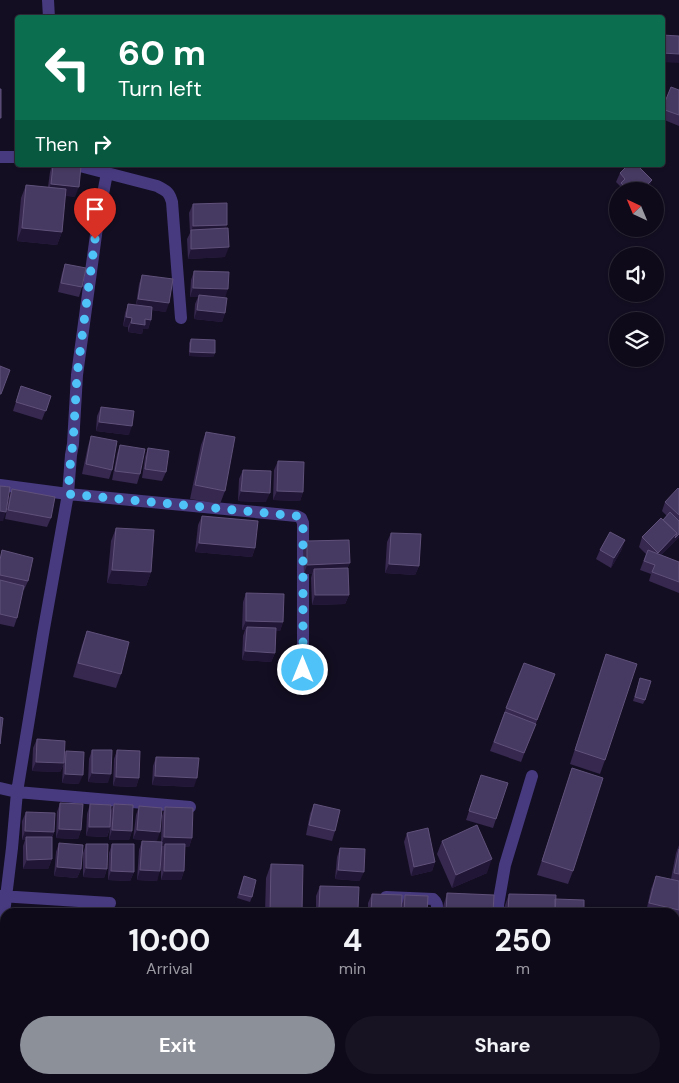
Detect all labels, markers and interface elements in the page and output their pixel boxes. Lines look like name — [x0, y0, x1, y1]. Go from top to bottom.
text: 60 m — [118, 30, 206, 76]
icon: left — [35, 35, 100, 100]
text: Turn left — [118, 74, 202, 103]
icon: right — [88, 130, 116, 158]
text: Then — [35, 132, 78, 157]
north arrow — [609, 182, 664, 238]
map controls — [609, 182, 664, 367]
pin — [74, 188, 116, 239]
icon: arrive — [81, 195, 109, 223]
button: sound — [609, 247, 664, 302]
button: layers — [609, 312, 664, 367]
position arrow — [276, 643, 328, 695]
text: 10:00 — [128, 921, 210, 960]
text: 4 — [343, 921, 362, 960]
text: 250 — [494, 921, 552, 960]
text: Arrival — [146, 958, 193, 979]
text: min — [339, 958, 366, 979]
text: m — [516, 958, 530, 979]
button: Exit — [20, 1016, 335, 1074]
button: Share — [345, 1016, 660, 1074]

